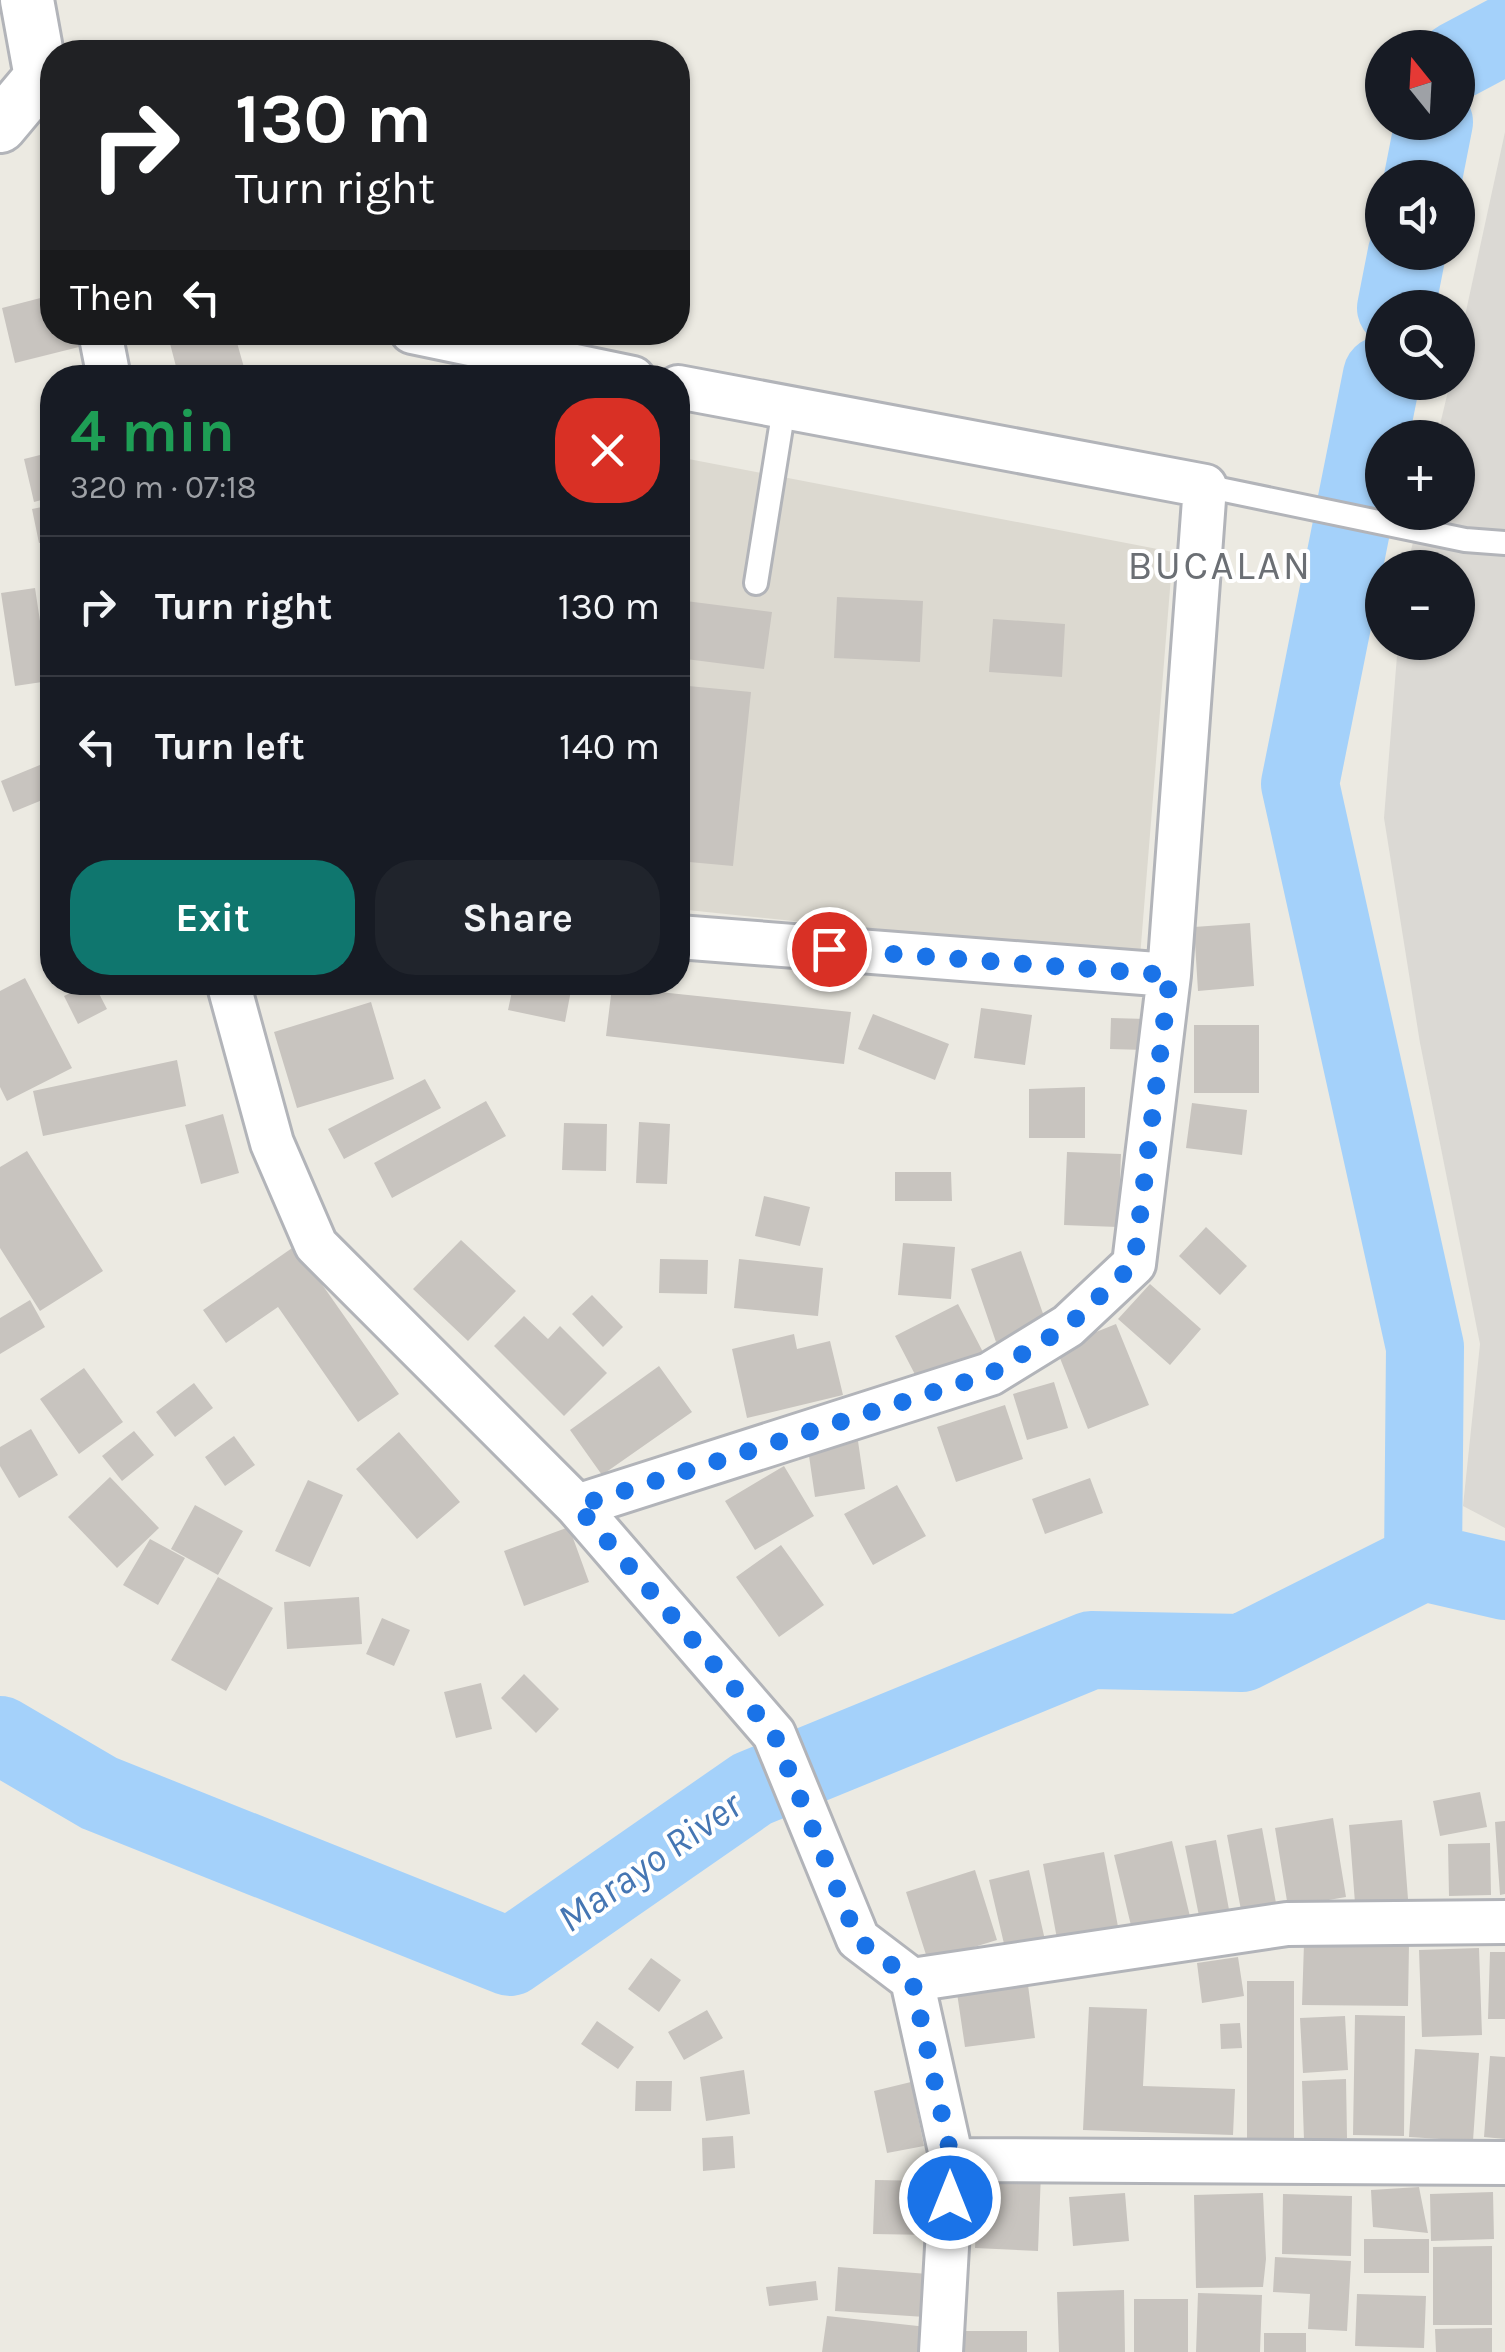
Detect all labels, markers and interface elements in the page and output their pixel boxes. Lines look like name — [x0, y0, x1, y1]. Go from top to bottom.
north arrow — [1365, 30, 1475, 140]
map controls — [1365, 30, 1475, 660]
text: 130 m — [235, 78, 432, 160]
icon: right — [70, 80, 200, 210]
button: sound — [1365, 160, 1475, 270]
text: Turn right — [235, 162, 435, 214]
icon: left — [174, 270, 229, 325]
text: Then — [70, 275, 154, 320]
button: search — [1365, 290, 1475, 400]
text: 4 min — [70, 396, 235, 466]
button: close — [555, 398, 660, 503]
button: + — [1365, 420, 1475, 530]
text: 320 m · 07:18 — [70, 469, 257, 506]
district label: BUCALAN — [1127, 542, 1313, 589]
button: − — [1365, 550, 1475, 660]
icon: right — [70, 579, 125, 634]
text: Turn right — [155, 584, 332, 629]
text: 130 m — [558, 584, 660, 629]
icon: left — [70, 719, 125, 774]
text: Turn left — [155, 724, 305, 769]
text: 140 m — [559, 724, 660, 769]
button: Exit — [70, 860, 355, 975]
button: Share — [375, 860, 660, 975]
pin — [787, 907, 872, 992]
icon: arrive — [802, 922, 857, 977]
water label: Marayo River — [548, 1780, 751, 1942]
position arrow — [898, 2146, 1002, 2250]

